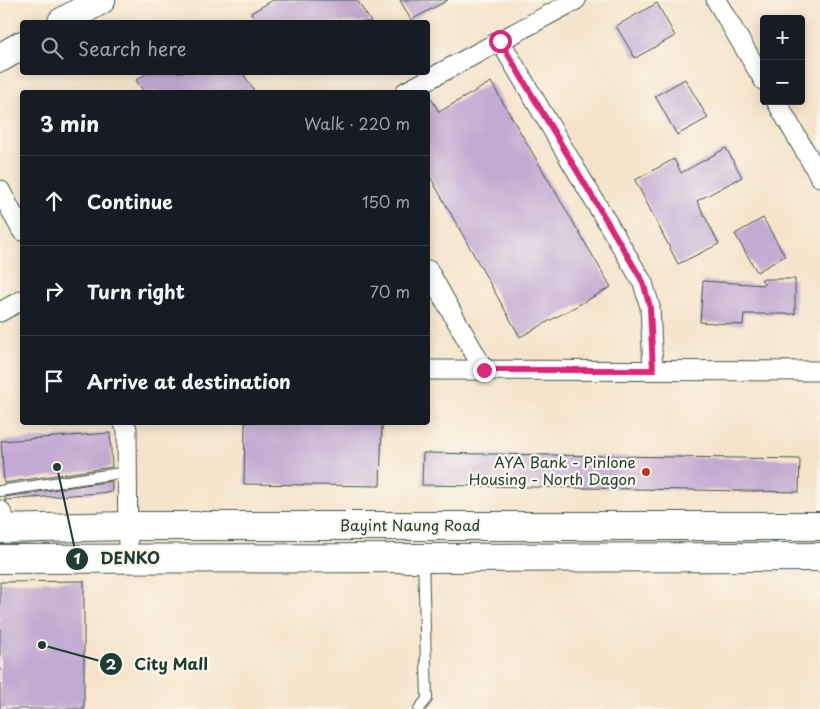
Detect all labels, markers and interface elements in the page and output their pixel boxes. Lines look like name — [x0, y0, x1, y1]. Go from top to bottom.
map controls — [760, 15, 805, 105]
button: + — [760, 15, 805, 60]
search box — [20, 20, 430, 75]
route start — [489, 30, 512, 53]
icon: search — [38, 34, 66, 62]
text: Search here — [78, 34, 187, 62]
button: − — [760, 60, 805, 105]
text: 3 min — [40, 107, 99, 139]
text: Walk · 220 m — [304, 111, 410, 135]
icon: ahead — [40, 187, 68, 215]
text: Continue — [87, 187, 173, 215]
text: 150 m — [362, 189, 410, 213]
icon: right — [40, 277, 68, 305]
text: Turn right — [87, 277, 185, 305]
text: 70 m — [370, 279, 410, 303]
route end — [473, 359, 496, 382]
icon: arrive — [40, 367, 68, 395]
text: Arrive at destination — [87, 367, 291, 395]
place label: AYA Bank - Pinlone Housing - North Dagon — [469, 450, 636, 490]
marker: AYA Bank - Pinlone Housing - North Dagon — [640, 466, 652, 478]
street label: Bayint Naung Road — [340, 513, 480, 536]
callout: DENKO — [65, 543, 170, 574]
text: DENKO — [100, 545, 160, 569]
text: 1 — [73, 546, 81, 569]
callout: City Mall — [99, 649, 218, 680]
text: City Mall — [134, 651, 208, 675]
text: 2 — [106, 652, 117, 675]

